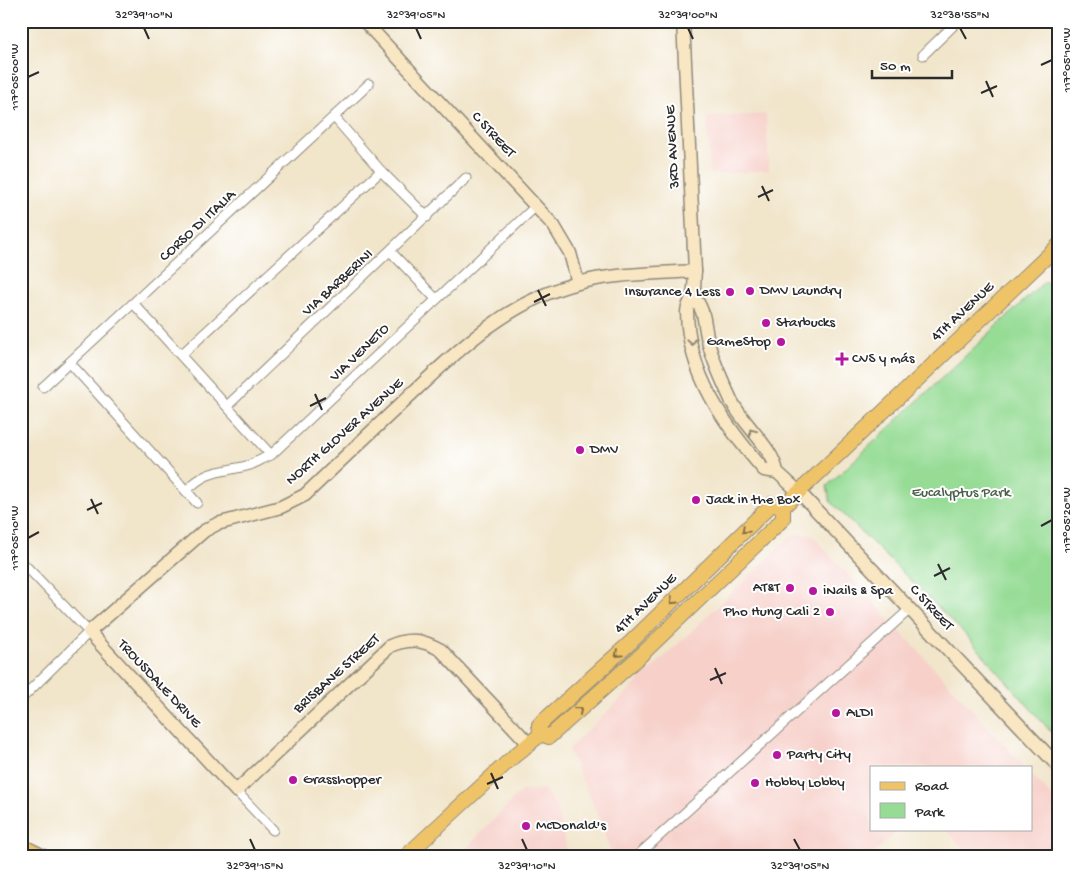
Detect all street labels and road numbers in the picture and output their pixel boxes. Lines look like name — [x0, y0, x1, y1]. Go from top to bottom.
street label: 3RD AVENUE — [662, 104, 684, 190]
street label: C STREET — [467, 108, 520, 163]
street label: CORSO DI ITALIA — [156, 185, 241, 266]
street label: VIA BARBERINI — [298, 246, 377, 321]
street label: 4TH AVENUE — [928, 278, 999, 346]
street label: VIA VENETO — [326, 320, 394, 387]
street label: NORTH GLOVER AVENUE — [282, 374, 408, 490]
street label: 4TH AVENUE — [611, 570, 681, 638]
street label: C STREET — [905, 581, 958, 636]
street label: BRISBANE STREET — [289, 630, 385, 718]
street label: TROUSDALE DRIVE — [113, 635, 205, 732]

